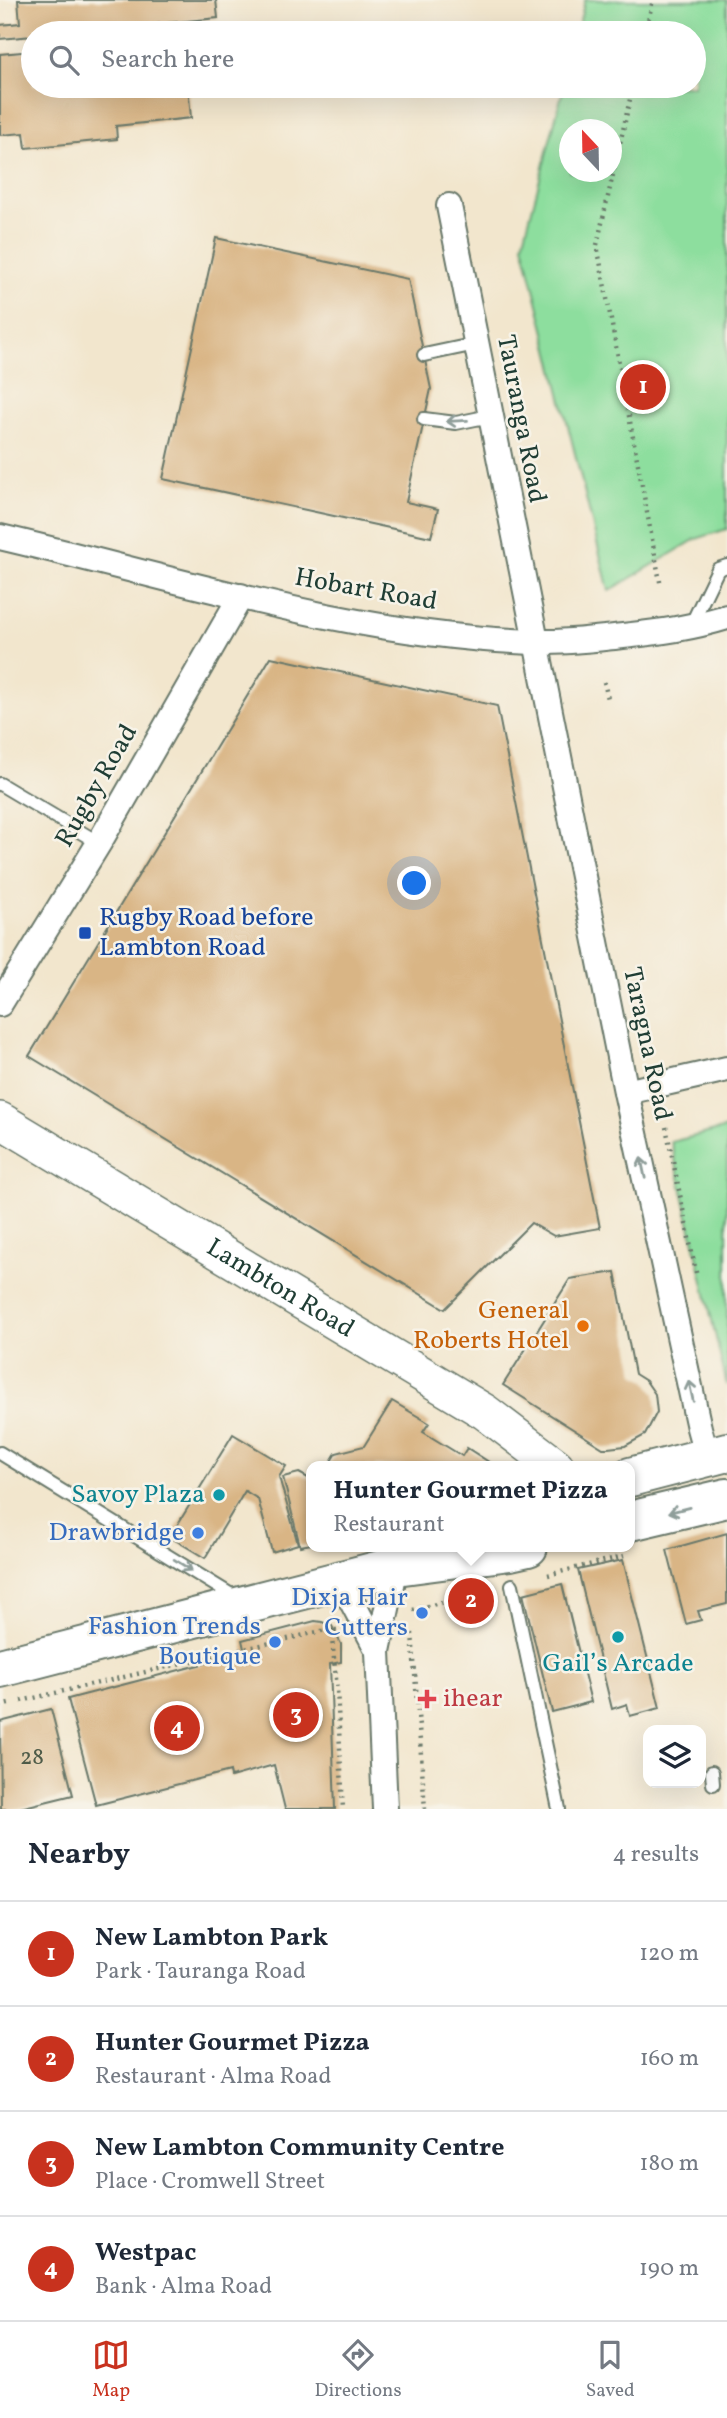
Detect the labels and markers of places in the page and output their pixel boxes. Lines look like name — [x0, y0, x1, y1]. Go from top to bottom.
pin: 1 — [620, 361, 666, 413]
place label: Rugby Road before Lambton Road — [99, 900, 314, 966]
marker: Rugby Road before Lambton Road — [77, 925, 93, 941]
place label: General Roberts Hotel — [413, 1293, 569, 1359]
marker: General Roberts Hotel — [575, 1318, 591, 1334]
place label: Savoy Plaza — [71, 1477, 205, 1513]
marker: Savoy Plaza — [211, 1487, 227, 1503]
place label: Drawbridge — [49, 1515, 184, 1551]
marker: Drawbridge — [190, 1525, 206, 1541]
pin: 2 — [448, 1575, 494, 1627]
place label: Dixja Hair Cutters — [291, 1580, 408, 1646]
marker: Dixja Hair Cutters — [414, 1605, 430, 1621]
place label: Fashion Trends Boutique — [88, 1609, 261, 1675]
marker: Gail’s Arcade — [610, 1629, 626, 1645]
marker: Fashion Trends Boutique — [267, 1634, 283, 1650]
place label: Gail’s Arcade — [543, 1646, 693, 1682]
place label: ihear — [443, 1681, 503, 1717]
pin: 3 — [273, 1689, 319, 1741]
marker: ihear — [417, 1689, 437, 1709]
pin: 4 — [154, 1702, 200, 1754]

